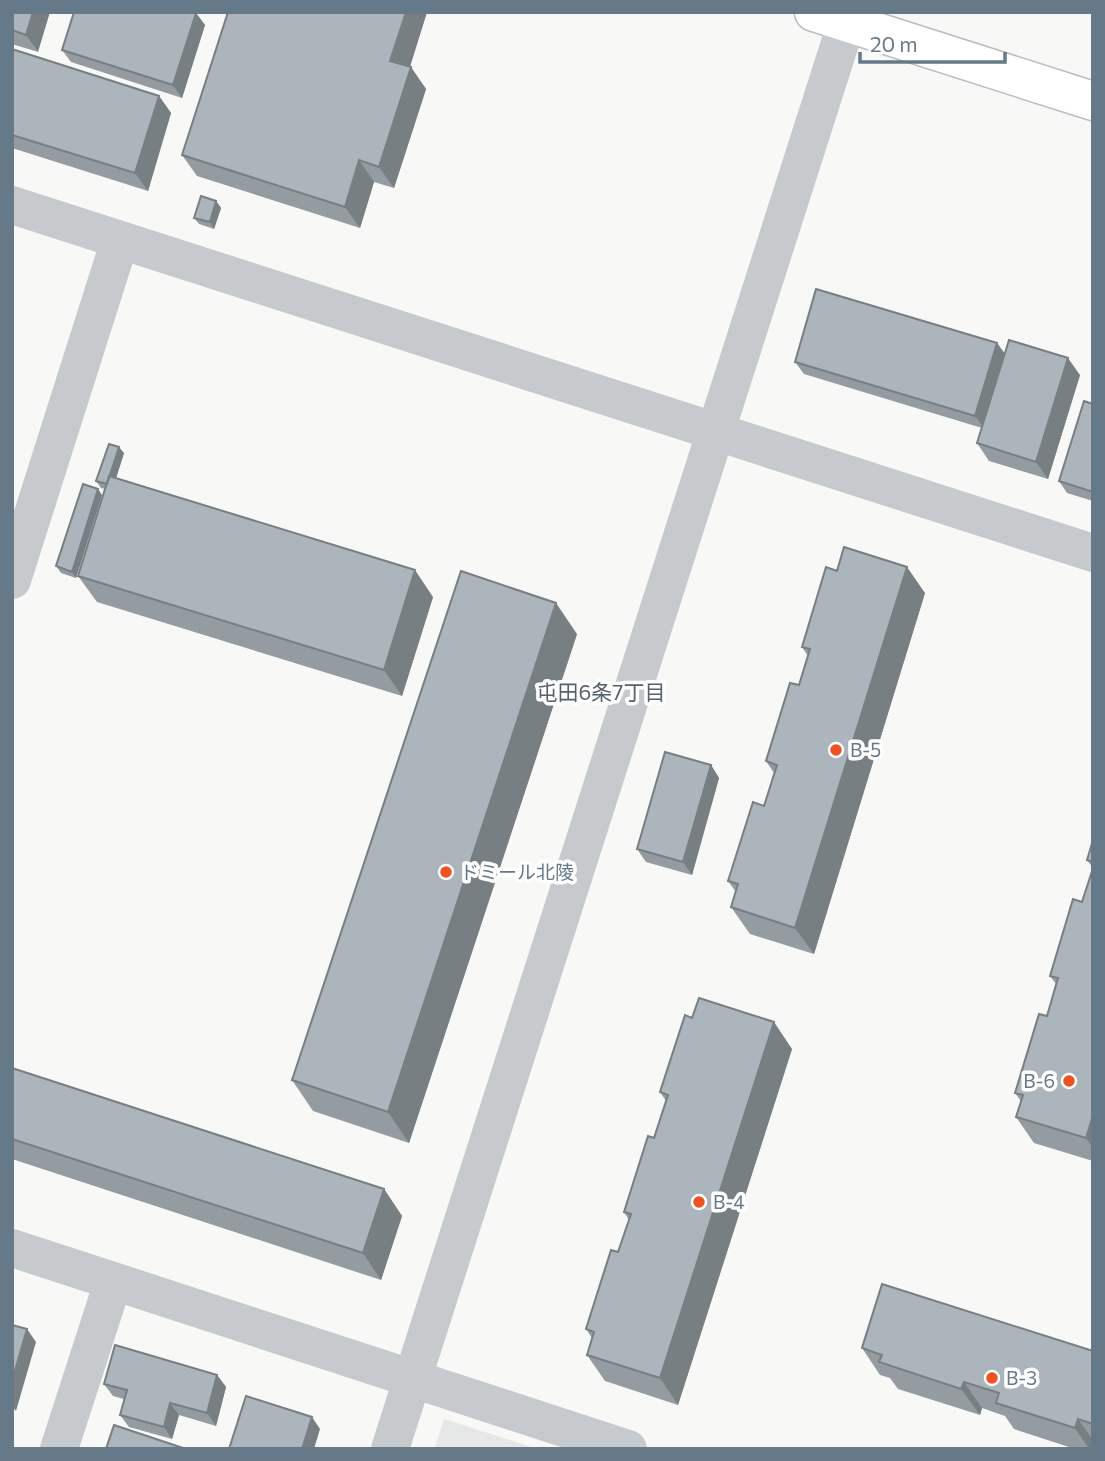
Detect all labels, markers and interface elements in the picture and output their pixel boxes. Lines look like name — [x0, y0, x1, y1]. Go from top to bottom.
scale bar — [860, 21, 1005, 65]
text: 20 m — [870, 31, 918, 56]
district label: 屯田6条7丁目 — [537, 679, 665, 704]
place label: B-5 — [850, 738, 881, 761]
marker: B-5 — [828, 742, 844, 758]
place label: ドミール北陵 — [460, 860, 574, 883]
marker: ドミール北陵 — [438, 864, 454, 880]
place label: B-6 — [1023, 1069, 1055, 1092]
marker: B-6 — [1061, 1073, 1077, 1089]
place label: B-4 — [713, 1190, 745, 1213]
marker: B-4 — [691, 1194, 707, 1210]
place label: B-3 — [1006, 1366, 1037, 1389]
marker: B-3 — [984, 1370, 1000, 1386]

